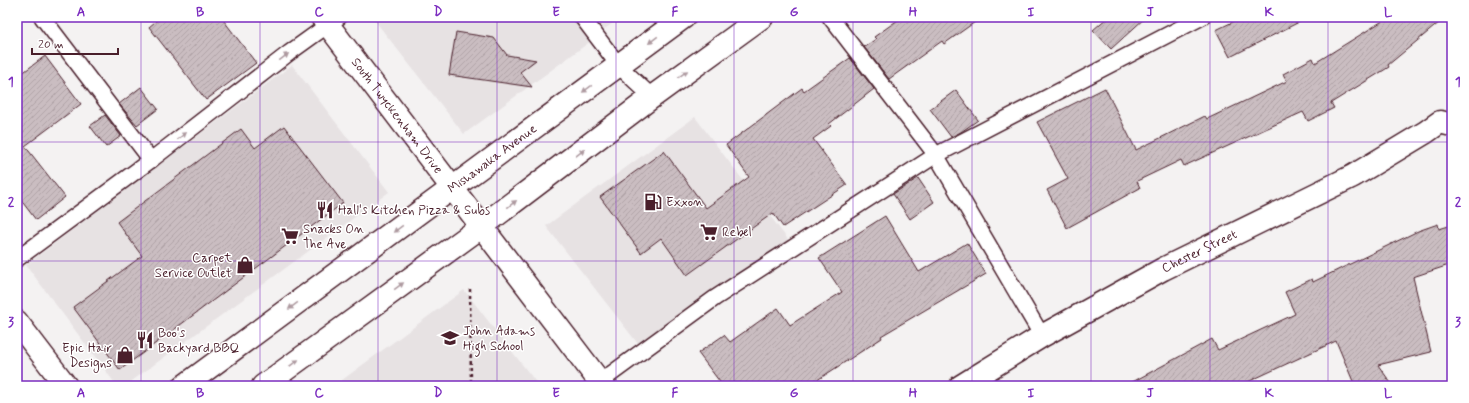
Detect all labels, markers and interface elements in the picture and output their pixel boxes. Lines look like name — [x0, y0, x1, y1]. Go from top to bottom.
text: A — [77, 4, 85, 21]
text: B — [196, 4, 205, 21]
text: C — [314, 4, 324, 21]
text: D — [434, 4, 443, 21]
text: E — [552, 4, 560, 21]
text: F — [672, 4, 679, 21]
text: G — [790, 4, 799, 21]
text: H — [909, 4, 918, 21]
text: I — [1028, 4, 1035, 21]
text: J — [1146, 4, 1154, 21]
text: K — [1264, 4, 1274, 21]
text: L — [1384, 4, 1393, 21]
scale bar — [32, 30, 118, 56]
one-way arrow — [648, 36, 659, 44]
text: 20 m — [38, 37, 64, 53]
one-way arrow — [279, 53, 290, 61]
street label: South Twyckenham Drive — [347, 54, 447, 177]
one-way arrow — [678, 70, 689, 78]
text: 1 — [8, 74, 14, 91]
text: 1 — [1455, 74, 1461, 91]
one-way arrow — [582, 85, 593, 93]
street label: Mishawaka Avenue — [444, 120, 540, 197]
one-way arrow — [176, 132, 187, 141]
one-way arrow — [574, 148, 585, 157]
fuel station icon: Exxon — [643, 192, 663, 212]
text: 2 — [8, 194, 15, 211]
place label: Exxon — [666, 194, 703, 211]
text: 2 — [1455, 194, 1462, 211]
restaurant icon: Hall's Kitchen Pizza & Subs — [315, 200, 335, 220]
one-way arrow — [507, 200, 517, 208]
place label: Hall's Kitchen Pizza & Subs — [338, 202, 490, 219]
place label: Snacks On The Ave — [303, 221, 364, 253]
supermarket icon: Rebel — [699, 222, 719, 242]
one-way arrow — [392, 224, 403, 233]
place label: Rebel — [722, 224, 752, 241]
supermarket icon: Snacks On The Ave — [280, 226, 300, 246]
street label: Chester Street — [1159, 226, 1240, 277]
place label: Carpet Service Outlet — [155, 250, 232, 282]
shop icon: Carpet Service Outlet — [235, 255, 255, 275]
one-way arrow — [394, 282, 404, 290]
one-way arrow — [288, 301, 298, 309]
text: 3 — [8, 314, 14, 331]
text: 3 — [1455, 314, 1461, 331]
place label: John Adams High School — [463, 323, 535, 357]
place label: Boo's Backyard BBQ — [158, 325, 240, 357]
school or university icon: John Adams High School — [440, 328, 460, 348]
restaurant icon: Boo's Backyard BBQ — [135, 330, 155, 350]
place label: Epic Hair Designs — [62, 340, 113, 373]
shop icon: Epic Hair Designs — [115, 345, 135, 365]
one-way arrow — [289, 359, 300, 367]
text: A — [77, 385, 85, 402]
text: B — [196, 385, 205, 402]
text: C — [314, 385, 324, 402]
text: D — [434, 385, 443, 402]
text: E — [552, 385, 560, 402]
text: F — [672, 385, 679, 402]
text: G — [790, 385, 799, 402]
text: H — [909, 385, 918, 402]
text: I — [1028, 385, 1035, 402]
text: J — [1146, 385, 1154, 402]
text: K — [1264, 385, 1274, 402]
text: L — [1384, 385, 1393, 402]

